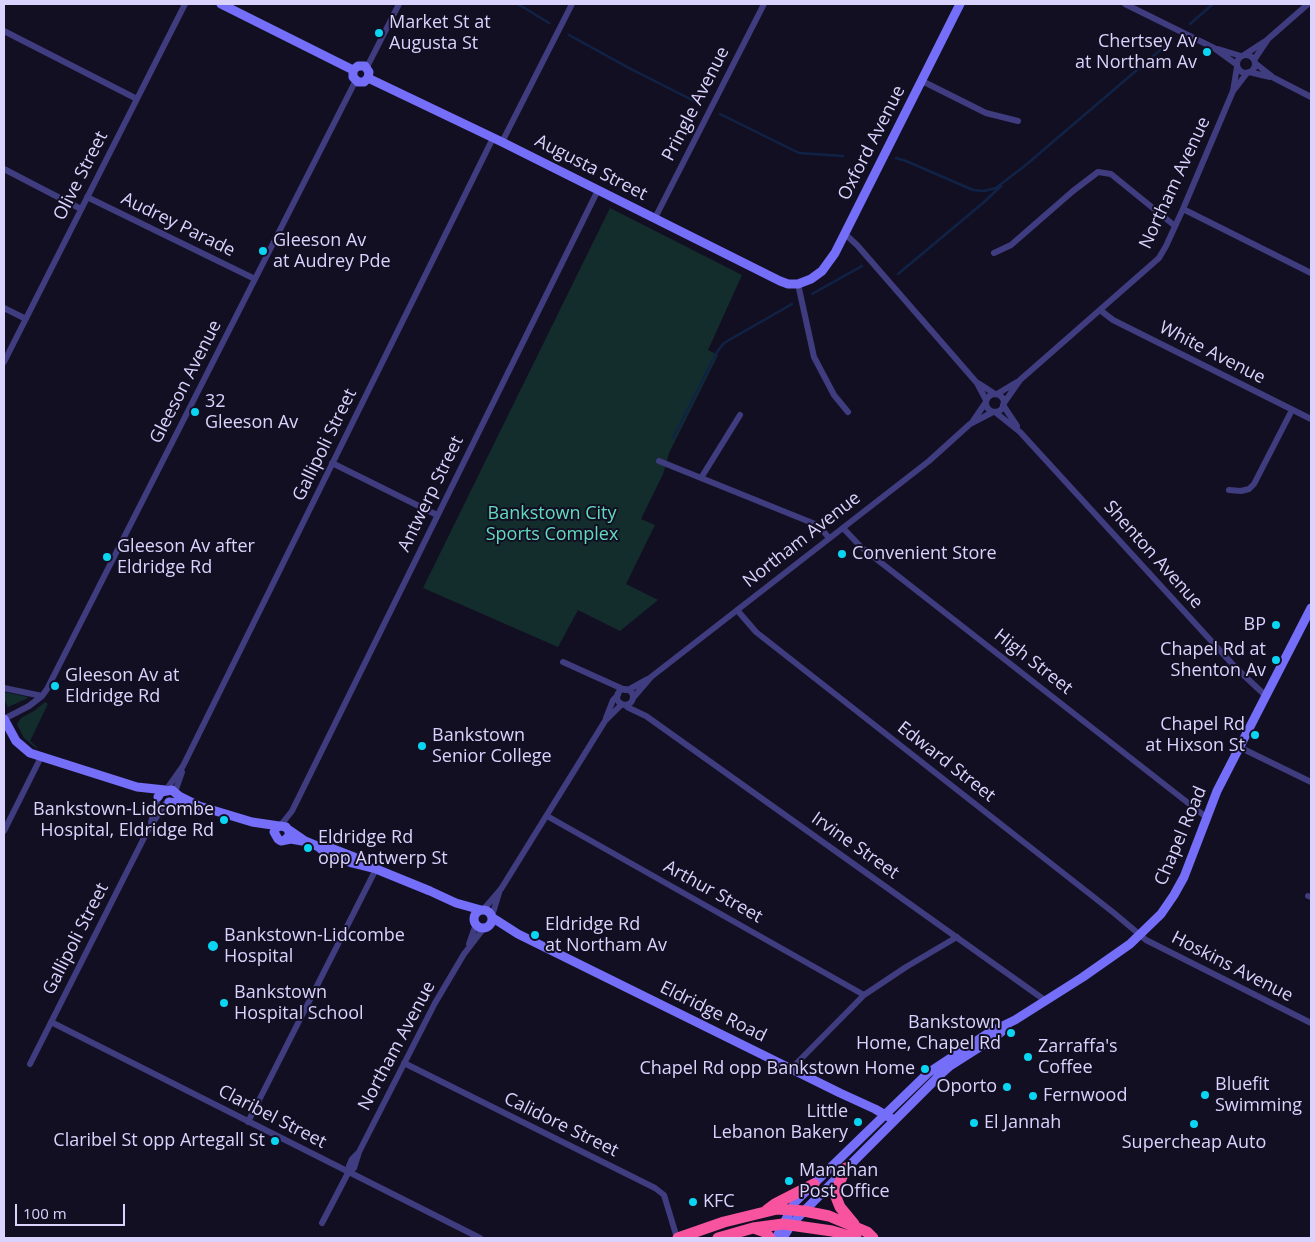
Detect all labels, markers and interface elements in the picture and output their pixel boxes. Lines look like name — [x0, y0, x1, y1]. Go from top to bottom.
place label: Market St at Augusta St — [389, 12, 491, 54]
marker: Market St at Augusta St — [373, 27, 385, 39]
place label: Chertsey Av at Northam Av — [1075, 31, 1197, 74]
street label: Pringle Avenue — [658, 43, 734, 165]
marker: Chertsey Av at Northam Av — [1201, 46, 1213, 58]
street label: Oxford Avenue — [834, 82, 910, 204]
street label: Northam Avenue — [1135, 114, 1215, 252]
street label: Olive Street — [49, 128, 113, 224]
street label: Augusta Street — [531, 130, 651, 206]
street label: Audrey Parade — [118, 188, 238, 262]
place label: Gleeson Av at Audrey Pde — [273, 230, 391, 272]
marker: Gleeson Av at Audrey Pde — [257, 245, 269, 257]
street label: Gleeson Avenue — [146, 317, 226, 447]
street label: White Avenue — [1155, 317, 1269, 389]
street label: Gallipoli Street — [288, 385, 362, 505]
place label: 32 Gleeson Av — [205, 391, 298, 434]
marker: 32 Gleeson Av — [189, 406, 201, 418]
street label: Antwerp Street — [394, 433, 468, 555]
street label: Northam Avenue — [739, 487, 865, 593]
street label: Shenton Avenue — [1099, 497, 1207, 613]
park label: Bankstown City Sports Complex — [486, 503, 618, 546]
place label: Gleeson Av after Eldridge Rd — [117, 536, 255, 578]
place label: Convenient Store — [852, 543, 997, 565]
marker: Convenient Store — [836, 548, 848, 560]
marker: Gleeson Av after Eldridge Rd — [101, 551, 113, 563]
place label: BP — [1244, 614, 1266, 636]
marker: BP — [1270, 619, 1282, 631]
street label: High Street — [989, 625, 1077, 699]
place label: Chapel Rd at Shenton Av — [1160, 639, 1266, 682]
marker: Chapel Rd at Shenton Av — [1270, 654, 1282, 666]
place label: Gleeson Av at Eldridge Rd — [65, 665, 179, 708]
marker: Gleeson Av at Eldridge Rd — [49, 680, 61, 692]
place label: Chapel Rd at Hixson St — [1145, 714, 1245, 756]
street label: Edward Street — [893, 717, 999, 807]
place label: Bankstown Senior College — [432, 725, 552, 768]
marker: Chapel Rd at Hixson St — [1249, 729, 1261, 741]
marker: Bankstown Senior College — [416, 740, 428, 752]
street label: Chapel Road — [1150, 783, 1212, 889]
place label: Bankstown-Lidcombe Hospital, Eldridge Rd — [33, 799, 214, 842]
street label: Irvine Street — [807, 808, 903, 884]
marker: Bankstown-Lidcombe Hospital, Eldridge Rd — [218, 814, 230, 826]
place label: Eldridge Rd opp Antwerp St — [318, 827, 448, 870]
marker: Eldridge Rd opp Antwerp St — [302, 842, 314, 854]
street label: Arthur Street — [660, 856, 766, 928]
street label: Gallipoli Street — [39, 879, 113, 999]
place label: Eldridge Rd at Northam Av — [545, 914, 667, 956]
place label: Bankstown-Lidcombe Hospital — [224, 925, 405, 968]
street label: Hoskins Avenue — [1168, 927, 1296, 1007]
marker: Eldridge Rd at Northam Av — [529, 929, 541, 941]
marker: Bankstown-Lidcombe Hospital — [206, 939, 220, 953]
street label: Eldridge Road — [656, 977, 770, 1047]
street label: Northam Avenue — [354, 978, 440, 1114]
place label: Bankstown Hospital School — [234, 982, 364, 1024]
marker: Bankstown Hospital School — [218, 997, 230, 1009]
place label: Bankstown Home, Chapel Rd — [856, 1012, 1001, 1054]
marker: Bankstown Home, Chapel Rd — [1005, 1027, 1017, 1039]
place label: Zarraffa's Coffee — [1038, 1036, 1118, 1078]
marker: Zarraffa's Coffee — [1022, 1051, 1034, 1063]
place label: Chapel Rd opp Bankstown Home — [639, 1058, 915, 1080]
marker: Chapel Rd opp Bankstown Home — [919, 1063, 931, 1075]
place label: Bluefit Swimming — [1215, 1074, 1302, 1116]
place label: Oporto — [937, 1076, 997, 1098]
street label: Claribel Street — [214, 1081, 330, 1153]
marker: Oporto — [1001, 1081, 1013, 1093]
place label: Fernwood — [1043, 1085, 1127, 1107]
street label: Calidore Street — [500, 1088, 622, 1162]
marker: Bluefit Swimming — [1199, 1089, 1211, 1101]
marker: Fernwood — [1027, 1090, 1039, 1102]
place label: Little Lebanon Bakery — [712, 1101, 848, 1144]
place label: El Jannah — [984, 1112, 1061, 1134]
marker: Little Lebanon Bakery — [852, 1116, 864, 1128]
marker: El Jannah — [968, 1117, 980, 1129]
marker: Supercheap Auto — [1188, 1118, 1200, 1130]
place label: Claribel St opp Artegall St — [53, 1130, 265, 1152]
place label: Supercheap Auto — [1122, 1132, 1266, 1154]
marker: Claribel St opp Artegall St — [269, 1135, 281, 1147]
place label: Manahan Post Office — [799, 1160, 890, 1202]
marker: Manahan Post Office — [783, 1175, 795, 1187]
place label: KFC — [703, 1191, 735, 1213]
scale bar — [18, 1194, 128, 1226]
marker: KFC — [687, 1196, 699, 1208]
text: 100 m — [23, 1203, 67, 1223]

